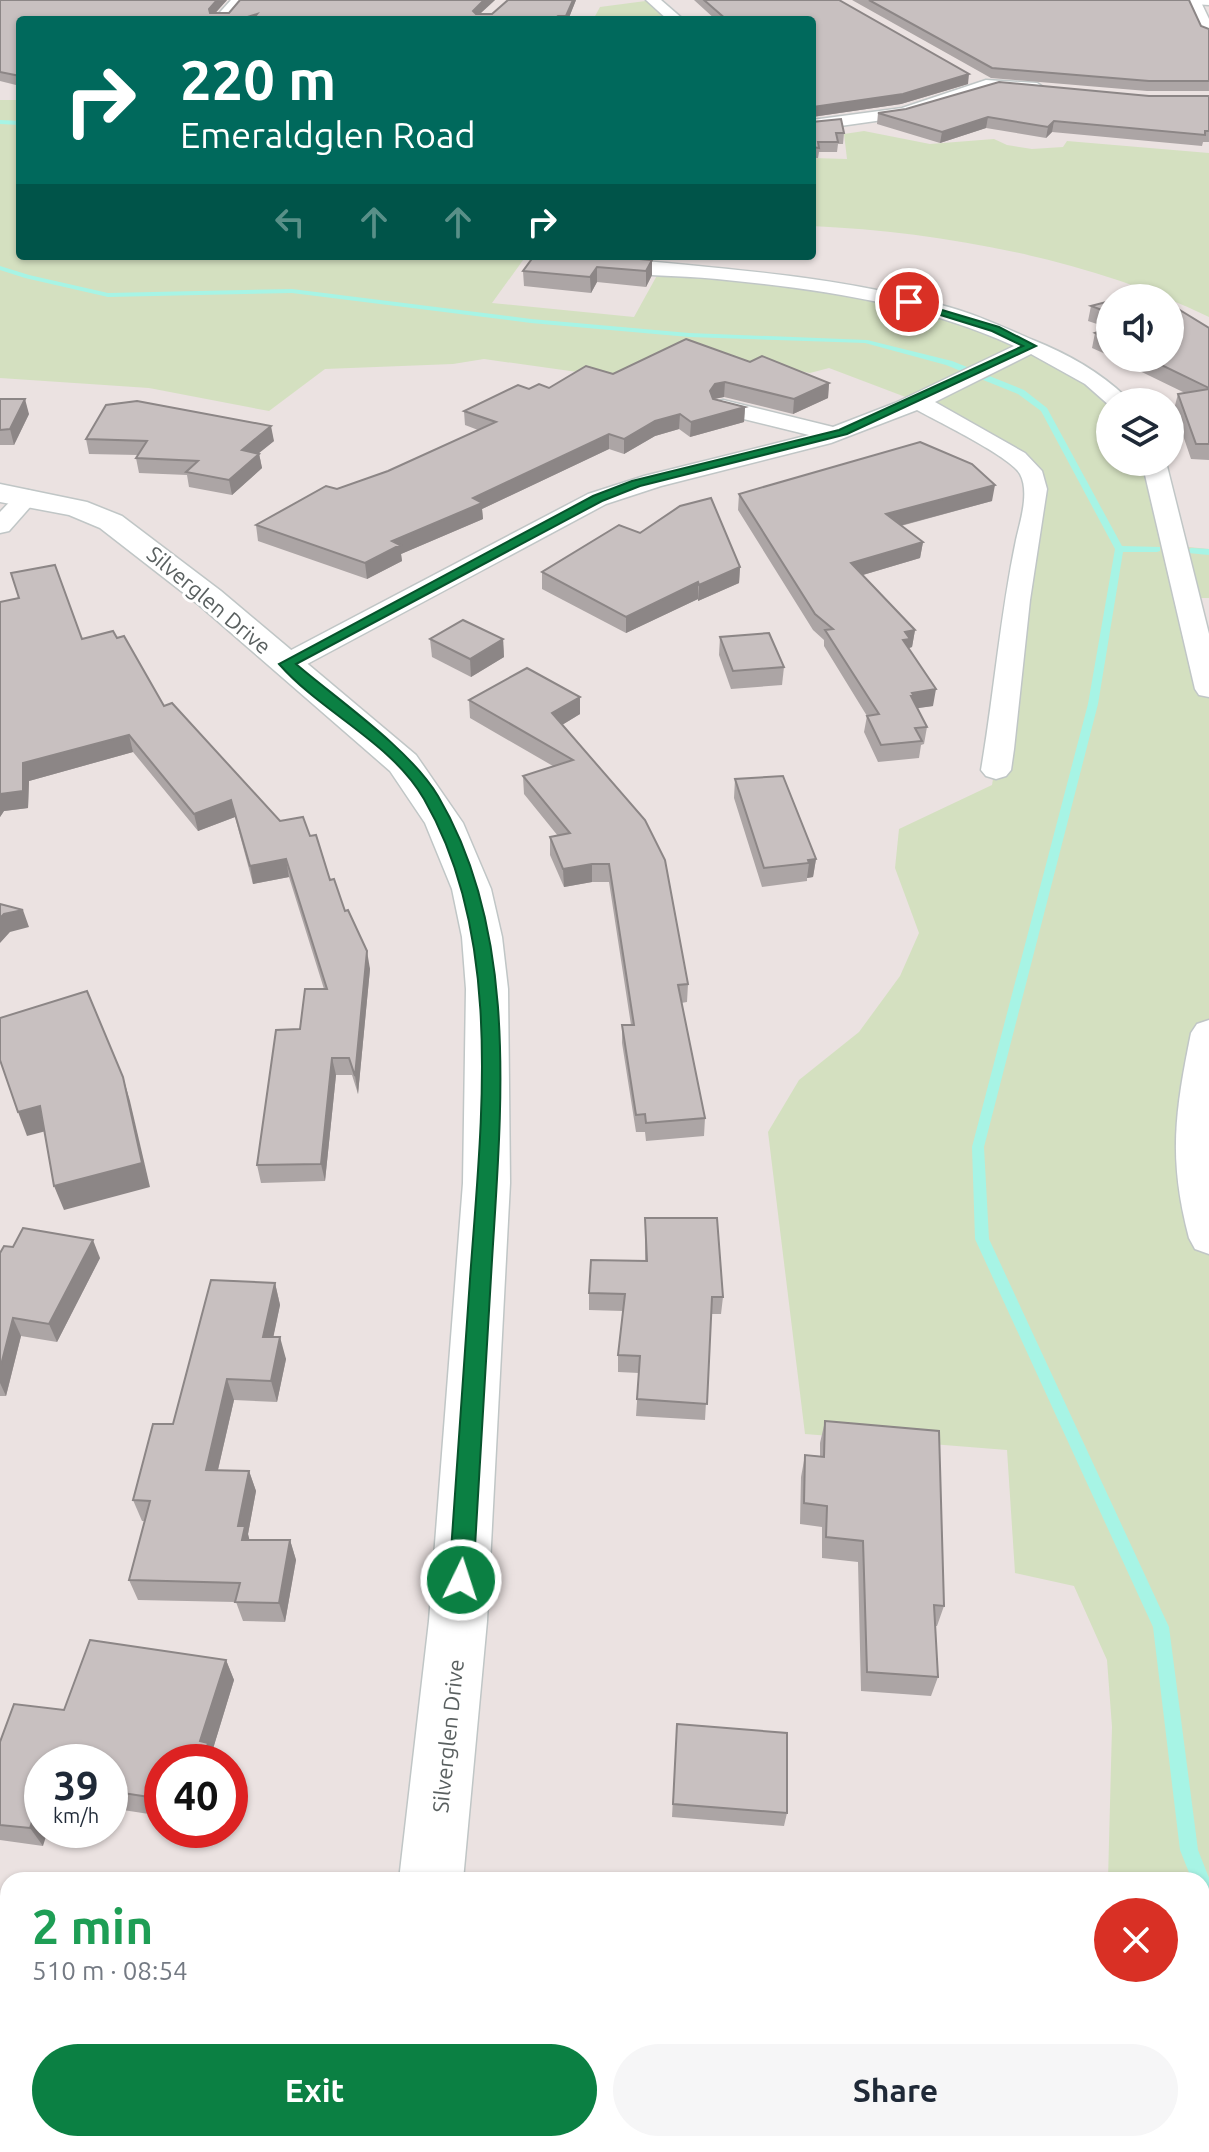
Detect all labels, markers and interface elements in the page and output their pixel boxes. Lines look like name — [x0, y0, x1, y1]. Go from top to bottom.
icon: right — [48, 48, 152, 152]
text: 220 m — [180, 48, 336, 111]
text: Emeraldglen Road — [180, 114, 476, 155]
icon: left — [268, 200, 312, 244]
icon: ahead — [352, 200, 396, 244]
icon: ahead — [436, 200, 480, 244]
icon: right — [520, 200, 564, 244]
pin — [875, 268, 943, 336]
icon: arrive — [887, 280, 931, 324]
map controls — [1096, 284, 1184, 476]
button: sound — [1096, 284, 1184, 372]
button: layers — [1096, 388, 1184, 476]
street label: Silverglen Drive — [142, 541, 276, 659]
position arrow — [419, 1538, 503, 1622]
street label: Silverglen Drive — [427, 1658, 468, 1814]
speed limit sign: 40 — [144, 1744, 248, 1848]
text: 39 — [53, 1763, 99, 1808]
text: km/h — [53, 1804, 99, 1827]
button: close — [1094, 1898, 1178, 1982]
text: 2 min — [32, 1899, 153, 1953]
text: 510 m · 08:54 — [32, 1956, 188, 1985]
button: Exit — [32, 2044, 597, 2136]
button: Share — [613, 2044, 1178, 2136]

